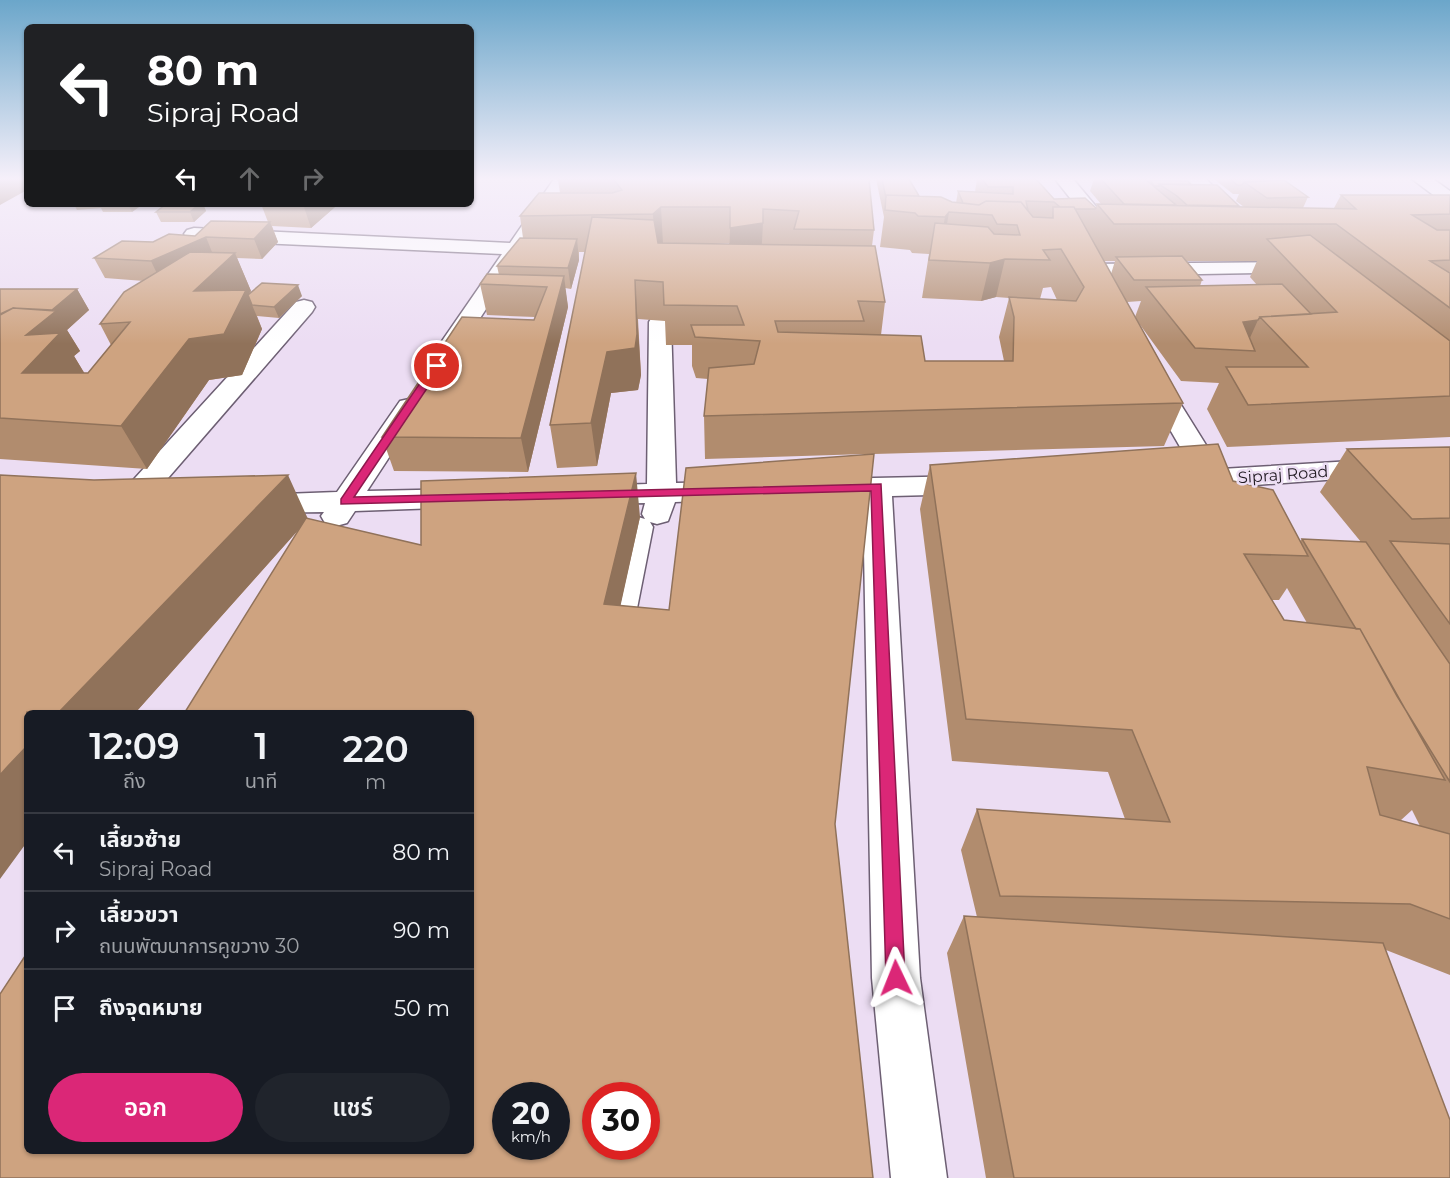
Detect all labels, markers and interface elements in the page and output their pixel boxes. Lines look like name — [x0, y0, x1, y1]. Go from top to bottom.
text: 80 m — [147, 44, 259, 96]
icon: left — [48, 48, 126, 126]
text: Sipraj Road — [147, 96, 300, 129]
icon: left — [170, 162, 203, 195]
icon: ahead — [233, 162, 266, 195]
icon: right — [296, 162, 329, 195]
pin — [411, 340, 462, 391]
icon: arrive — [420, 349, 453, 382]
street label: Sipraj Road — [1237, 462, 1329, 487]
text: 12:09 — [89, 724, 180, 768]
text: 1 — [254, 724, 268, 768]
text: 220 — [343, 727, 409, 771]
text: ถึง — [123, 769, 146, 793]
text: นาที — [245, 769, 277, 793]
text: m — [365, 770, 386, 794]
text: เลี้ยวซ้าย — [99, 826, 181, 853]
icon: left — [48, 836, 81, 869]
text: 80 m — [392, 839, 450, 866]
text: Sipraj Road — [99, 857, 212, 881]
text: เลี้ยวขวา — [99, 901, 179, 928]
icon: right — [48, 914, 81, 947]
text: 90 m — [393, 917, 450, 944]
text: ถนนพัฒนาการคูขวาง 30 — [99, 934, 299, 958]
position arrow — [864, 946, 928, 1010]
icon: arrive — [48, 992, 81, 1025]
text: ถึงจุดหมาย — [99, 994, 203, 1021]
text: 50 m — [394, 995, 450, 1022]
button: ออก — [48, 1073, 243, 1142]
button: แชร์ — [255, 1073, 450, 1142]
speed limit sign: 30 — [582, 1082, 660, 1160]
text: 20 — [512, 1095, 550, 1132]
text: km/h — [511, 1127, 551, 1146]

